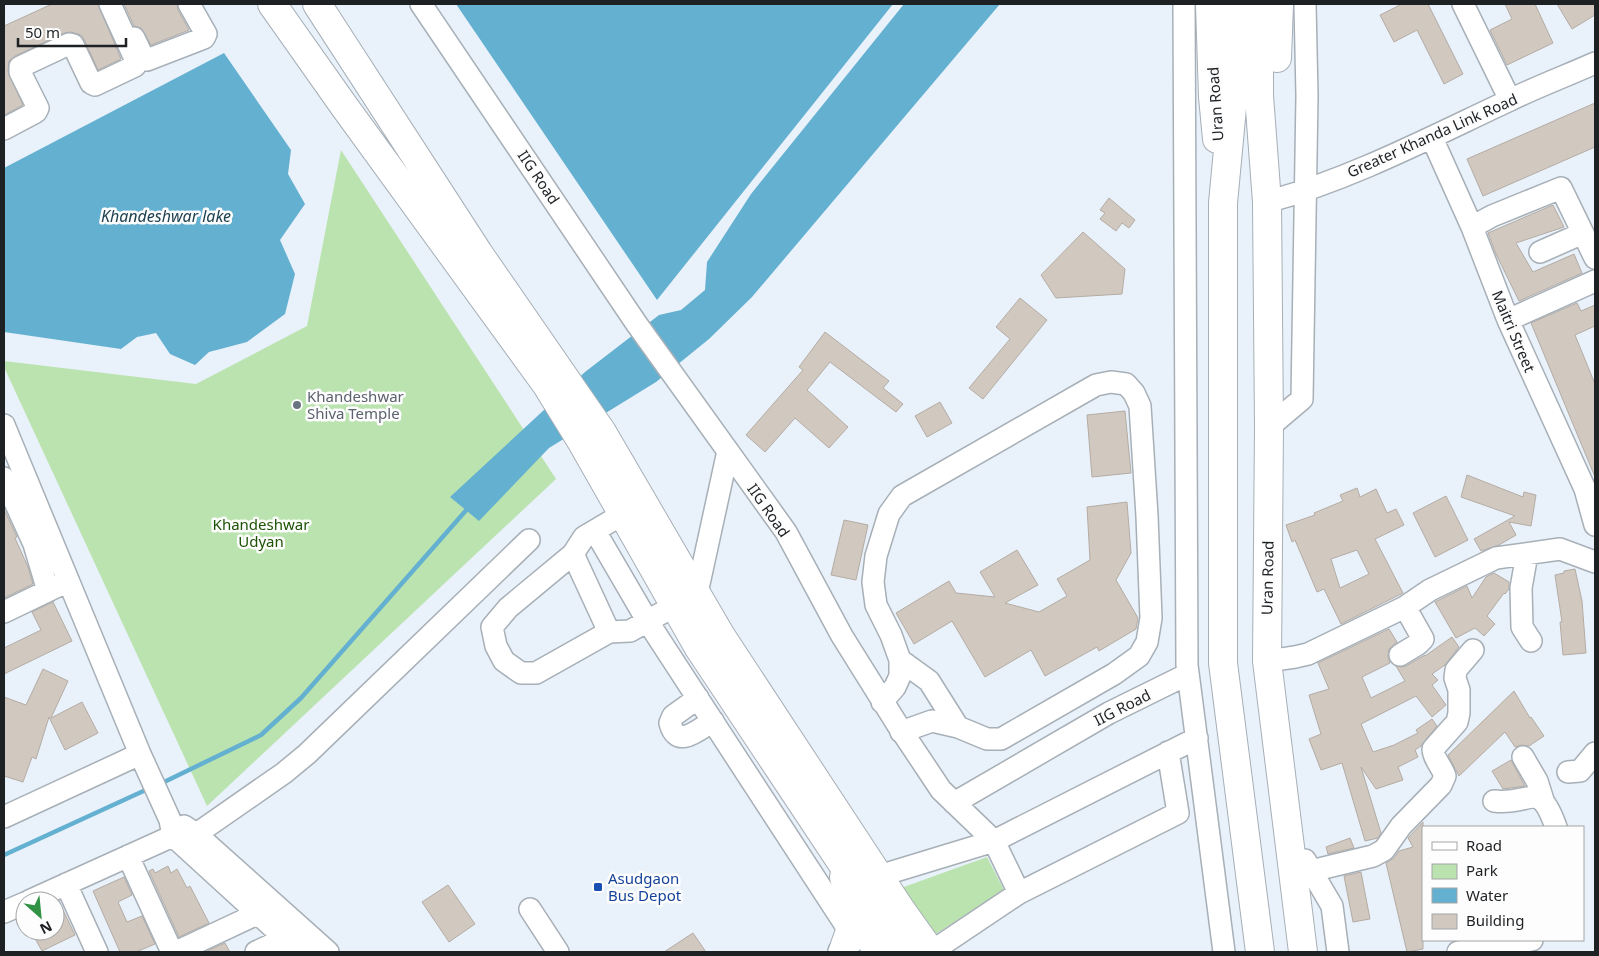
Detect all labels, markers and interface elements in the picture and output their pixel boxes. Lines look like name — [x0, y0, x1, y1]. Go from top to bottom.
scale bar — [18, 15, 125, 47]
text: 50 m — [25, 22, 60, 42]
street label: Uran Road — [1202, 66, 1228, 142]
street label: Greater Khanda Link Road — [1344, 88, 1520, 182]
street label: IIG Road — [514, 146, 564, 208]
water label: Khandeshwar lake — [101, 205, 231, 227]
street label: Maitri Street — [1488, 287, 1540, 376]
place label: Khandeshwar Shiva Temple — [307, 386, 404, 423]
marker: Khandeshwar Shiva Temple — [291, 399, 303, 411]
street label: IIG Road — [743, 479, 795, 541]
park label: Khandeshwar Udyan — [213, 514, 309, 551]
street label: Uran Road — [1256, 541, 1278, 615]
street label: IIG Road — [1090, 684, 1154, 730]
legend — [1422, 826, 1584, 941]
text: Road — [1466, 835, 1502, 855]
text: Park — [1466, 860, 1498, 880]
place label: Asudgaon Bus Depot — [608, 868, 682, 905]
marker: Asudgaon Bus Depot — [592, 881, 604, 893]
text: Water — [1466, 885, 1508, 905]
north arrow — [15, 891, 65, 941]
text: Building — [1466, 910, 1524, 930]
text: N — [37, 917, 56, 939]

